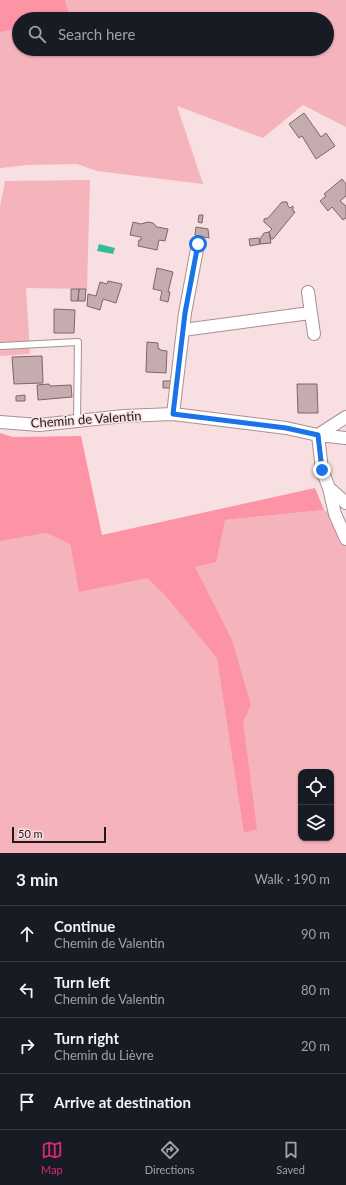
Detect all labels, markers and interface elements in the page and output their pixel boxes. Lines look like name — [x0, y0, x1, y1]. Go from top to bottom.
search box — [12, 12, 334, 56]
icon: search — [26, 23, 48, 45]
text: Search here — [58, 25, 135, 43]
route start — [189, 235, 207, 253]
street label: Chemin de Valentin — [30, 407, 142, 431]
route end — [313, 461, 331, 479]
map controls — [298, 769, 334, 841]
button: locate — [298, 769, 334, 805]
button: layers — [298, 805, 334, 841]
scale bar — [12, 825, 106, 844]
text: 50 m — [18, 827, 43, 840]
text: 3 min — [16, 869, 58, 890]
text: Walk · 190 m — [254, 871, 330, 887]
text: Continue — [54, 917, 115, 935]
icon: ahead — [16, 923, 38, 945]
text: 90 m — [301, 926, 330, 942]
text: Chemin de Valentin — [54, 935, 165, 951]
text: Turn left — [54, 973, 110, 991]
icon: left — [16, 979, 38, 1001]
text: 80 m — [301, 982, 330, 998]
text: Chemin de Valentin — [54, 991, 165, 1007]
text: Turn right — [54, 1029, 119, 1047]
icon: right — [16, 1035, 38, 1057]
text: 20 m — [301, 1038, 330, 1054]
text: Chemin du Lièvre — [54, 1047, 154, 1063]
icon: arrive — [16, 1091, 38, 1113]
text: Arrive at destination — [54, 1093, 191, 1111]
tab: Map — [41, 1139, 63, 1176]
tab: Directions — [145, 1139, 194, 1176]
tab: Saved — [276, 1139, 305, 1176]

